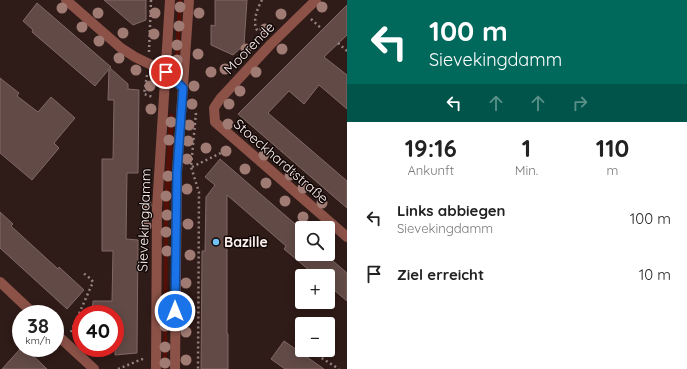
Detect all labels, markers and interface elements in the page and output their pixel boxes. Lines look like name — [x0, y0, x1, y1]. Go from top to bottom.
text: 100 m — [429, 13, 508, 48]
icon: left — [363, 16, 415, 68]
street label: Moorende — [220, 18, 278, 78]
text: Sievekingdamm — [429, 48, 562, 71]
pin — [149, 55, 183, 89]
icon: arrive — [155, 61, 177, 83]
icon: left — [443, 92, 465, 114]
icon: ahead — [485, 92, 507, 114]
icon: ahead — [527, 92, 549, 114]
icon: right — [569, 92, 591, 114]
street label: Stoeckhardtstraße — [230, 115, 332, 207]
text: 19:16 — [405, 133, 457, 163]
text: 1 — [522, 133, 531, 163]
text: 110 — [596, 133, 629, 163]
text: Ankunft — [407, 162, 454, 178]
text: Min. — [515, 162, 538, 178]
text: m — [607, 162, 618, 178]
street label: Sievekingdamm — [133, 168, 155, 272]
text: Links abbiegen — [397, 201, 505, 220]
icon: left — [363, 207, 385, 229]
text: 100 m — [630, 209, 671, 228]
text: Sievekingdamm — [397, 220, 493, 236]
map controls — [295, 221, 335, 357]
button: search — [295, 221, 335, 261]
place label: Bazille — [224, 233, 268, 251]
marker: Bazille — [211, 237, 221, 247]
icon: arrive — [363, 263, 385, 285]
text: Ziel erreicht — [397, 265, 484, 284]
text: 10 m — [639, 265, 671, 284]
button: + — [295, 269, 335, 309]
position arrow — [154, 290, 196, 332]
speed limit sign: 40 — [72, 305, 124, 357]
text: 38 — [27, 313, 49, 338]
button: − — [295, 317, 335, 357]
text: km/h — [25, 334, 51, 347]

